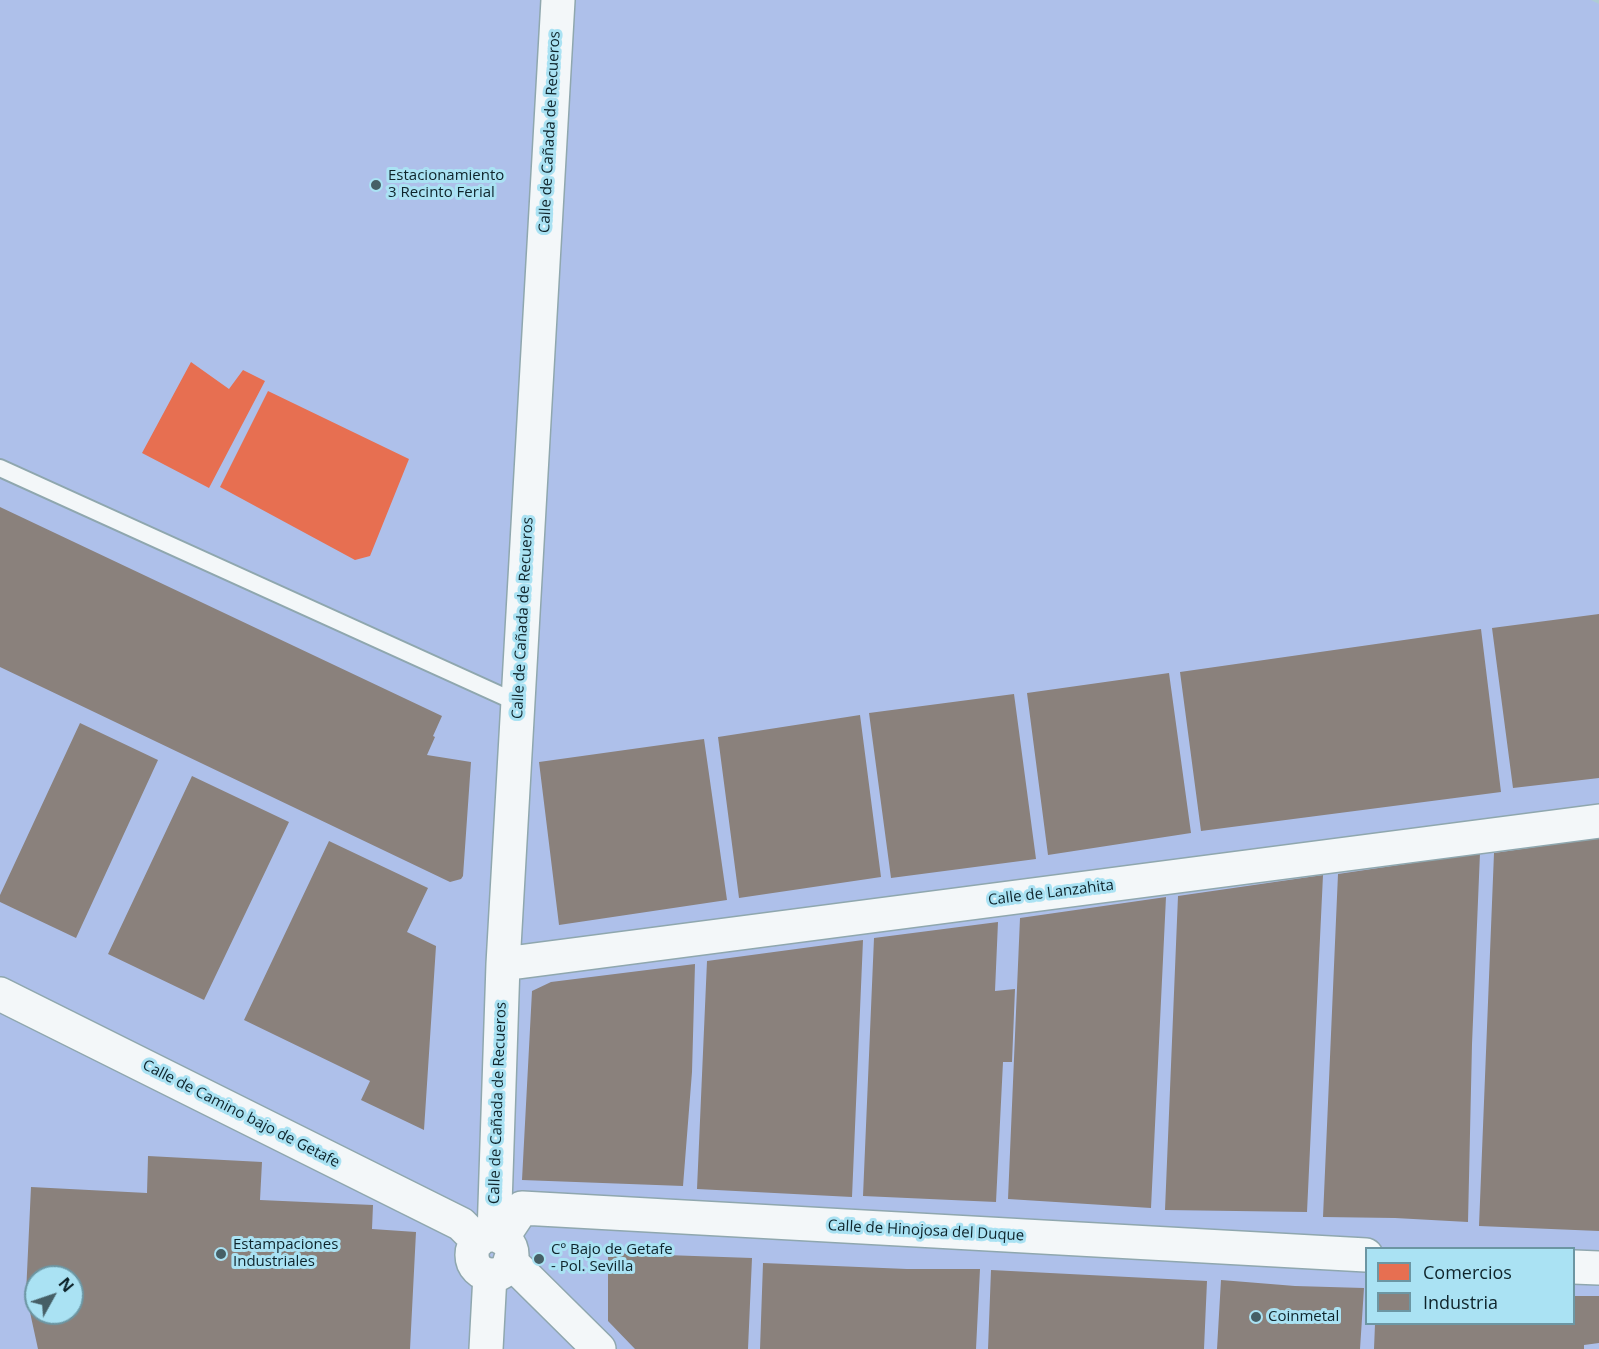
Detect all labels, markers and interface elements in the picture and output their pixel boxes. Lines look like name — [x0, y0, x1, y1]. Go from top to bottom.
street label: Calle de Cañada de Recueros — [536, 31, 564, 233]
place label: Estacionamiento 3 Recinto Ferial — [388, 167, 504, 202]
marker: Estacionamiento 3 Recinto Ferial — [369, 178, 383, 192]
street label: Calle de Cañada de Recueros — [509, 517, 537, 719]
street label: Calle de Lanzahita — [987, 876, 1115, 910]
street label: Calle de Cañada de Recueros — [485, 1002, 511, 1204]
street label: Calle de Camino bajo de Getafe — [139, 1056, 343, 1172]
street label: Calle de Hinojosa del Duque — [827, 1217, 1025, 1245]
place label: Estampaciones Industriales — [233, 1236, 338, 1271]
place label: Cº Bajo de Getafe - Pol. Sevilla — [551, 1241, 673, 1276]
marker: Estampaciones Industriales — [214, 1247, 228, 1261]
legend — [1365, 1247, 1575, 1325]
marker: Cº Bajo de Getafe - Pol. Sevilla — [532, 1252, 546, 1266]
text: Comercios — [1423, 1260, 1512, 1284]
north arrow — [24, 1265, 84, 1325]
text: N — [54, 1273, 79, 1297]
text: Industria — [1423, 1290, 1498, 1314]
place label: Coinmetal — [1268, 1308, 1339, 1326]
marker: Coinmetal — [1249, 1310, 1263, 1324]

